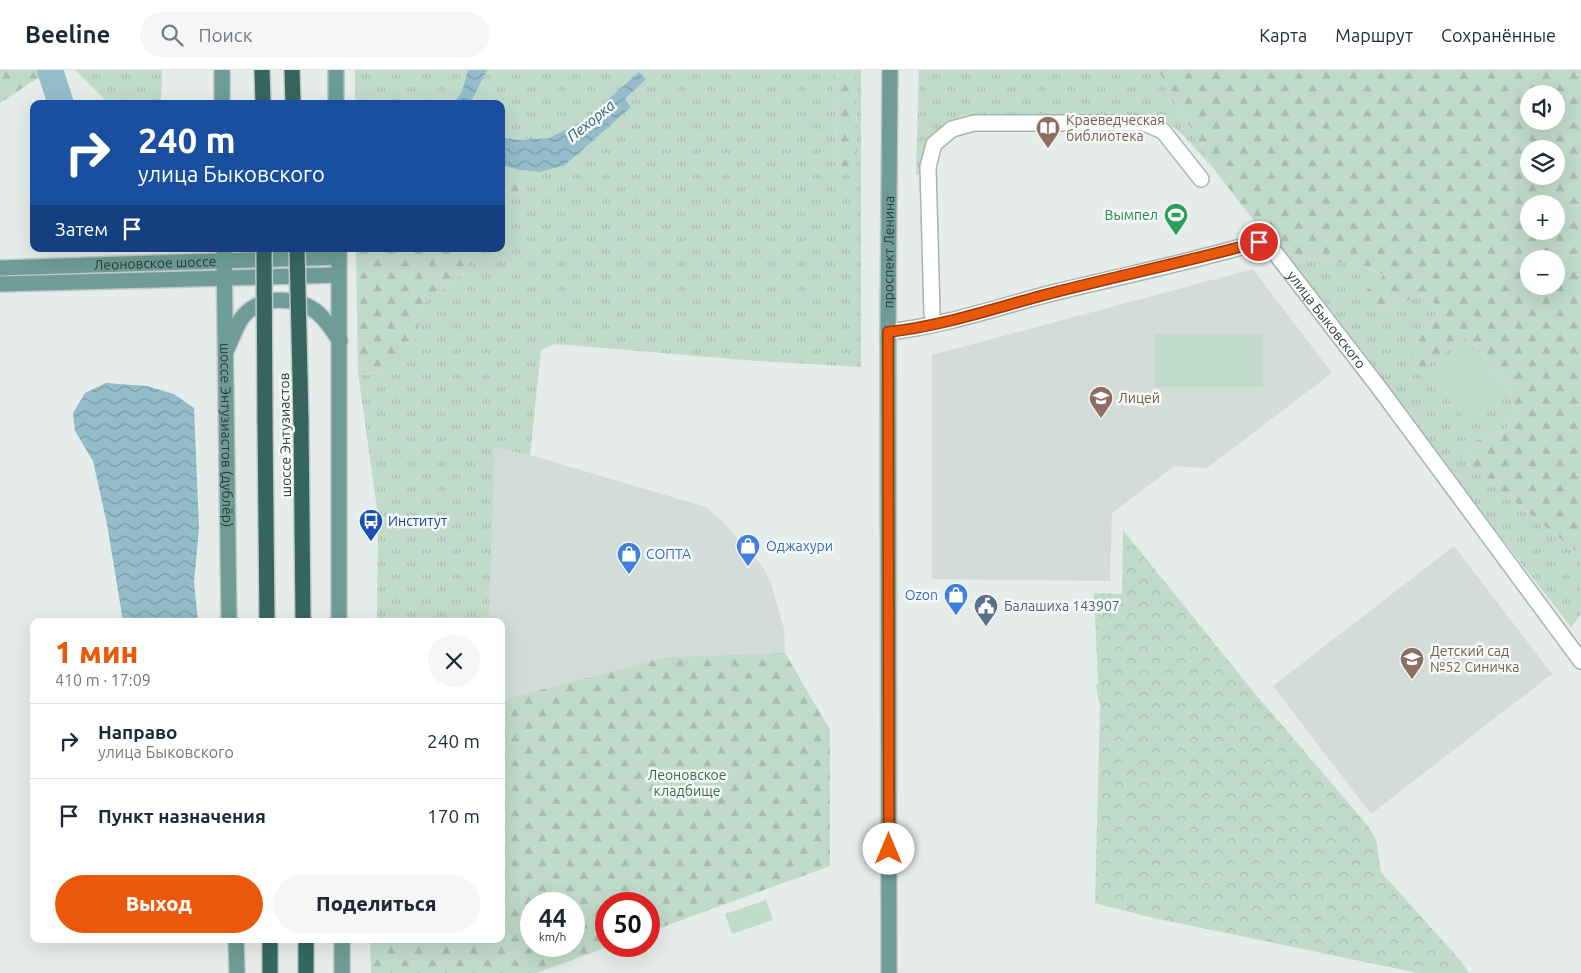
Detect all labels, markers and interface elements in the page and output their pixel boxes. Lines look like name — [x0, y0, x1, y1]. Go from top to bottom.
search box — [140, 12, 490, 57]
text: Beeline — [25, 21, 110, 48]
icon: search — [158, 21, 186, 49]
text: Поиск — [198, 24, 252, 46]
text: Карта — [1259, 25, 1307, 45]
text: Маршрут — [1335, 25, 1413, 45]
text: Сохранённые — [1441, 25, 1556, 45]
map controls — [1520, 85, 1565, 295]
button: sound — [1520, 85, 1565, 130]
water label: Пехорка — [564, 96, 618, 145]
place label: Краеведческая библиотека — [1066, 112, 1165, 144]
library icon: Краеведческая библиотека — [1035, 115, 1061, 149]
icon: right — [55, 120, 120, 185]
text: 240 m — [138, 120, 236, 160]
button: layers — [1520, 140, 1565, 185]
text: улица Быковского — [138, 161, 325, 186]
button: + — [1520, 195, 1565, 240]
street label: проспект Ленина — [880, 196, 897, 308]
sports icon: Вымпел — [1163, 202, 1189, 236]
place label: Вымпел — [1105, 207, 1158, 223]
icon: arrive — [118, 215, 146, 243]
text: Затем — [55, 218, 108, 240]
pin — [1238, 221, 1280, 263]
icon: arrive — [1245, 228, 1273, 256]
button: − — [1520, 250, 1565, 295]
street label: Леоновское шоссе — [93, 253, 216, 273]
street label: улица Быковского — [1284, 268, 1369, 372]
street label: шоссе Энтузиастов (дублёр) — [217, 343, 236, 527]
street label: шоссе Энтузиастов — [276, 373, 294, 497]
school or university icon: Лицей — [1088, 385, 1114, 419]
place label: Лицей — [1118, 390, 1160, 406]
bus stop icon: Институт — [358, 508, 384, 542]
place label: Институт — [388, 513, 447, 529]
shop icon: Оджахури — [735, 533, 761, 567]
place label: Оджахури — [766, 538, 833, 554]
shop icon: СОПТА — [616, 541, 642, 575]
place label: СОПТА — [646, 546, 691, 562]
shop icon: Ozon — [943, 582, 969, 616]
place label: Ozon — [905, 587, 938, 603]
public building icon: Балашиха 143907 — [973, 593, 999, 627]
place label: Балашиха 143907 — [1004, 598, 1120, 614]
text: 1 мин — [55, 635, 138, 669]
button: close — [428, 635, 480, 687]
place label: Детский сад №52 Синичка — [1430, 643, 1519, 675]
school or university icon: Детский сад №52 Синичка — [1399, 646, 1425, 680]
text: 410 m · 17:09 — [55, 671, 151, 689]
text: Направо — [98, 721, 178, 743]
icon: right — [55, 727, 83, 755]
text: 240 m — [427, 730, 480, 752]
text: улица Быковского — [98, 743, 234, 761]
park label: Леоновское кладбище — [647, 767, 727, 799]
icon: arrive — [55, 802, 83, 830]
text: Пункт назначения — [98, 805, 266, 827]
text: 170 m — [427, 805, 480, 827]
position arrow — [862, 822, 914, 874]
button: Выход — [55, 875, 263, 933]
button: Поделиться — [273, 875, 480, 933]
speed limit sign: 50 — [595, 892, 660, 957]
text: 44 — [538, 904, 567, 932]
text: km/h — [539, 930, 566, 943]

